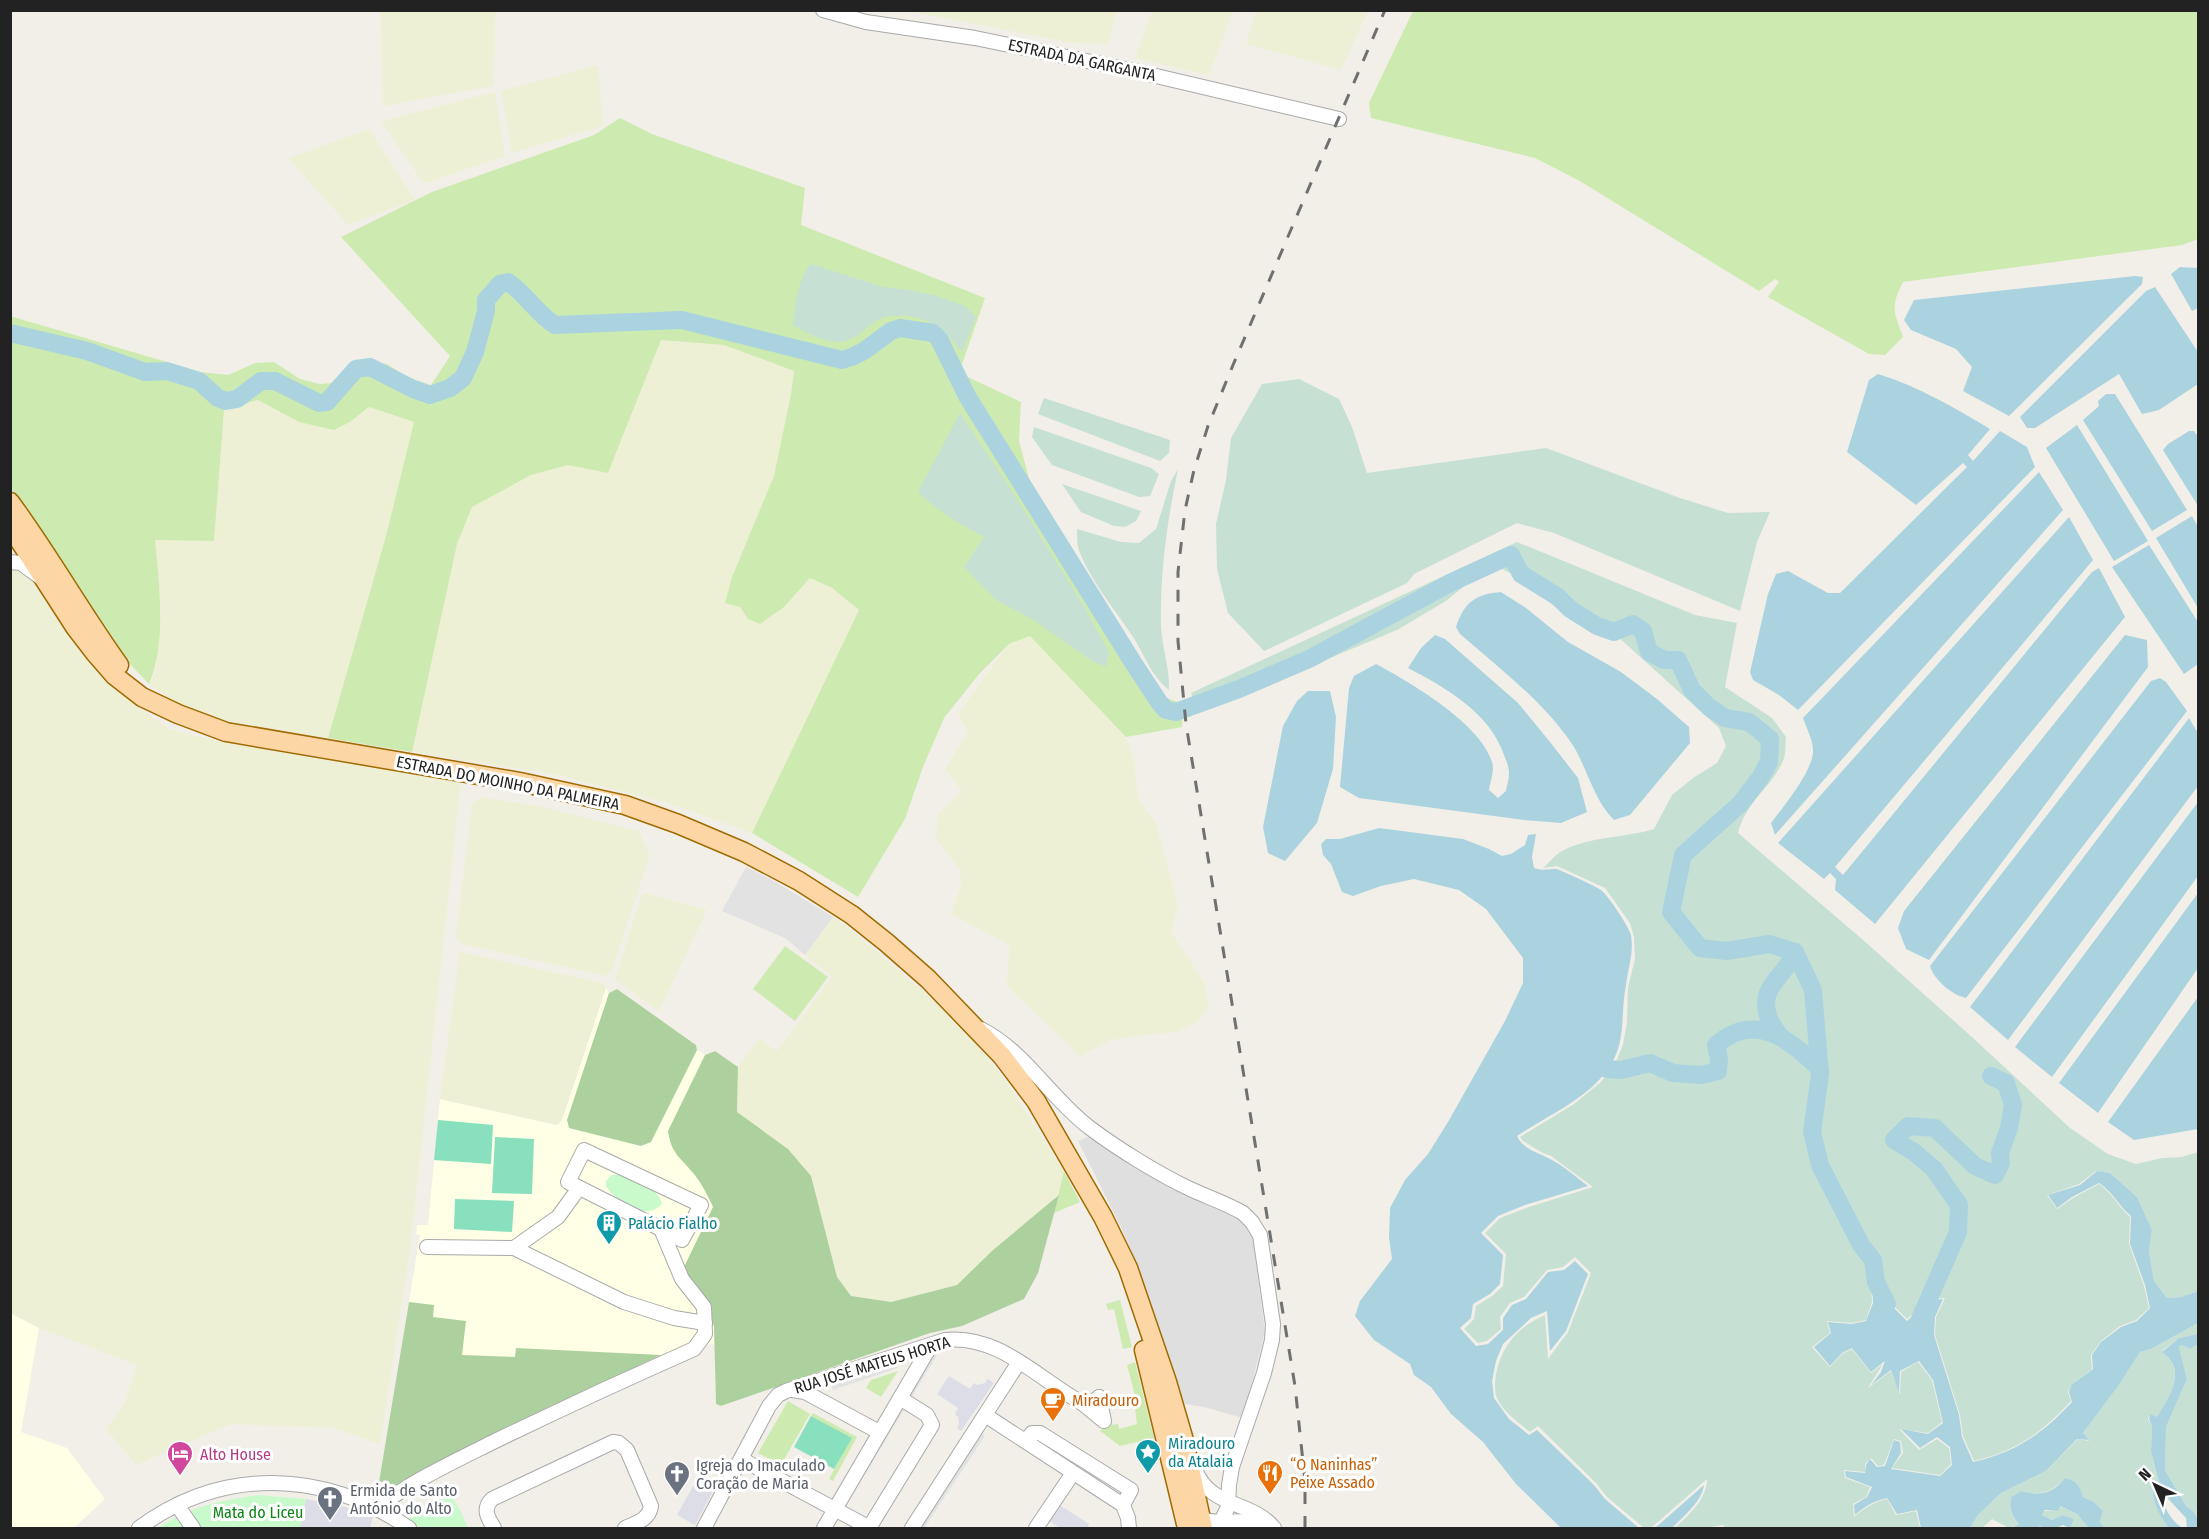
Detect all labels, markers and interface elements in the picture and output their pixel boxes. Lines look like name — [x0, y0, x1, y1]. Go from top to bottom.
street label: ESTRADA DA GARGANTA — [1006, 35, 1158, 85]
street label: ESTRADA DO MOINHO DA PALMEIRA — [395, 752, 622, 814]
building icon: Palácio Fialho — [594, 1208, 624, 1246]
place label: Palácio Fialho — [628, 1214, 718, 1233]
street label: RUA JOSÉ MATEUS HORTA — [792, 1332, 953, 1398]
cafe icon: Miradouro — [1038, 1385, 1068, 1423]
place label: Miradouro — [1072, 1391, 1139, 1410]
place label: Miradouro da Atalaia — [1168, 1434, 1235, 1471]
place icon: Miradouro da Atalaia — [1133, 1437, 1163, 1475]
hotel icon: Alto House — [165, 1439, 195, 1477]
place label: Alto House — [200, 1445, 271, 1464]
place label: “O Naninhas” Peixe Assado — [1290, 1455, 1377, 1492]
north arrow — [2125, 1455, 2185, 1515]
place label: Igreja do Imaculado Coração de Maria — [696, 1456, 826, 1493]
restaurant icon: “O Naninhas” Peixe Assado — [1255, 1458, 1285, 1496]
church icon: Igreja do Imaculado Coração de Maria — [662, 1459, 692, 1497]
text: N — [2135, 1464, 2155, 1485]
place label: Ermida de Santo António do Alto — [350, 1481, 457, 1518]
church icon: Ermida de Santo António do Alto — [315, 1484, 345, 1522]
park label: Mata do Liceu — [213, 1503, 303, 1522]

